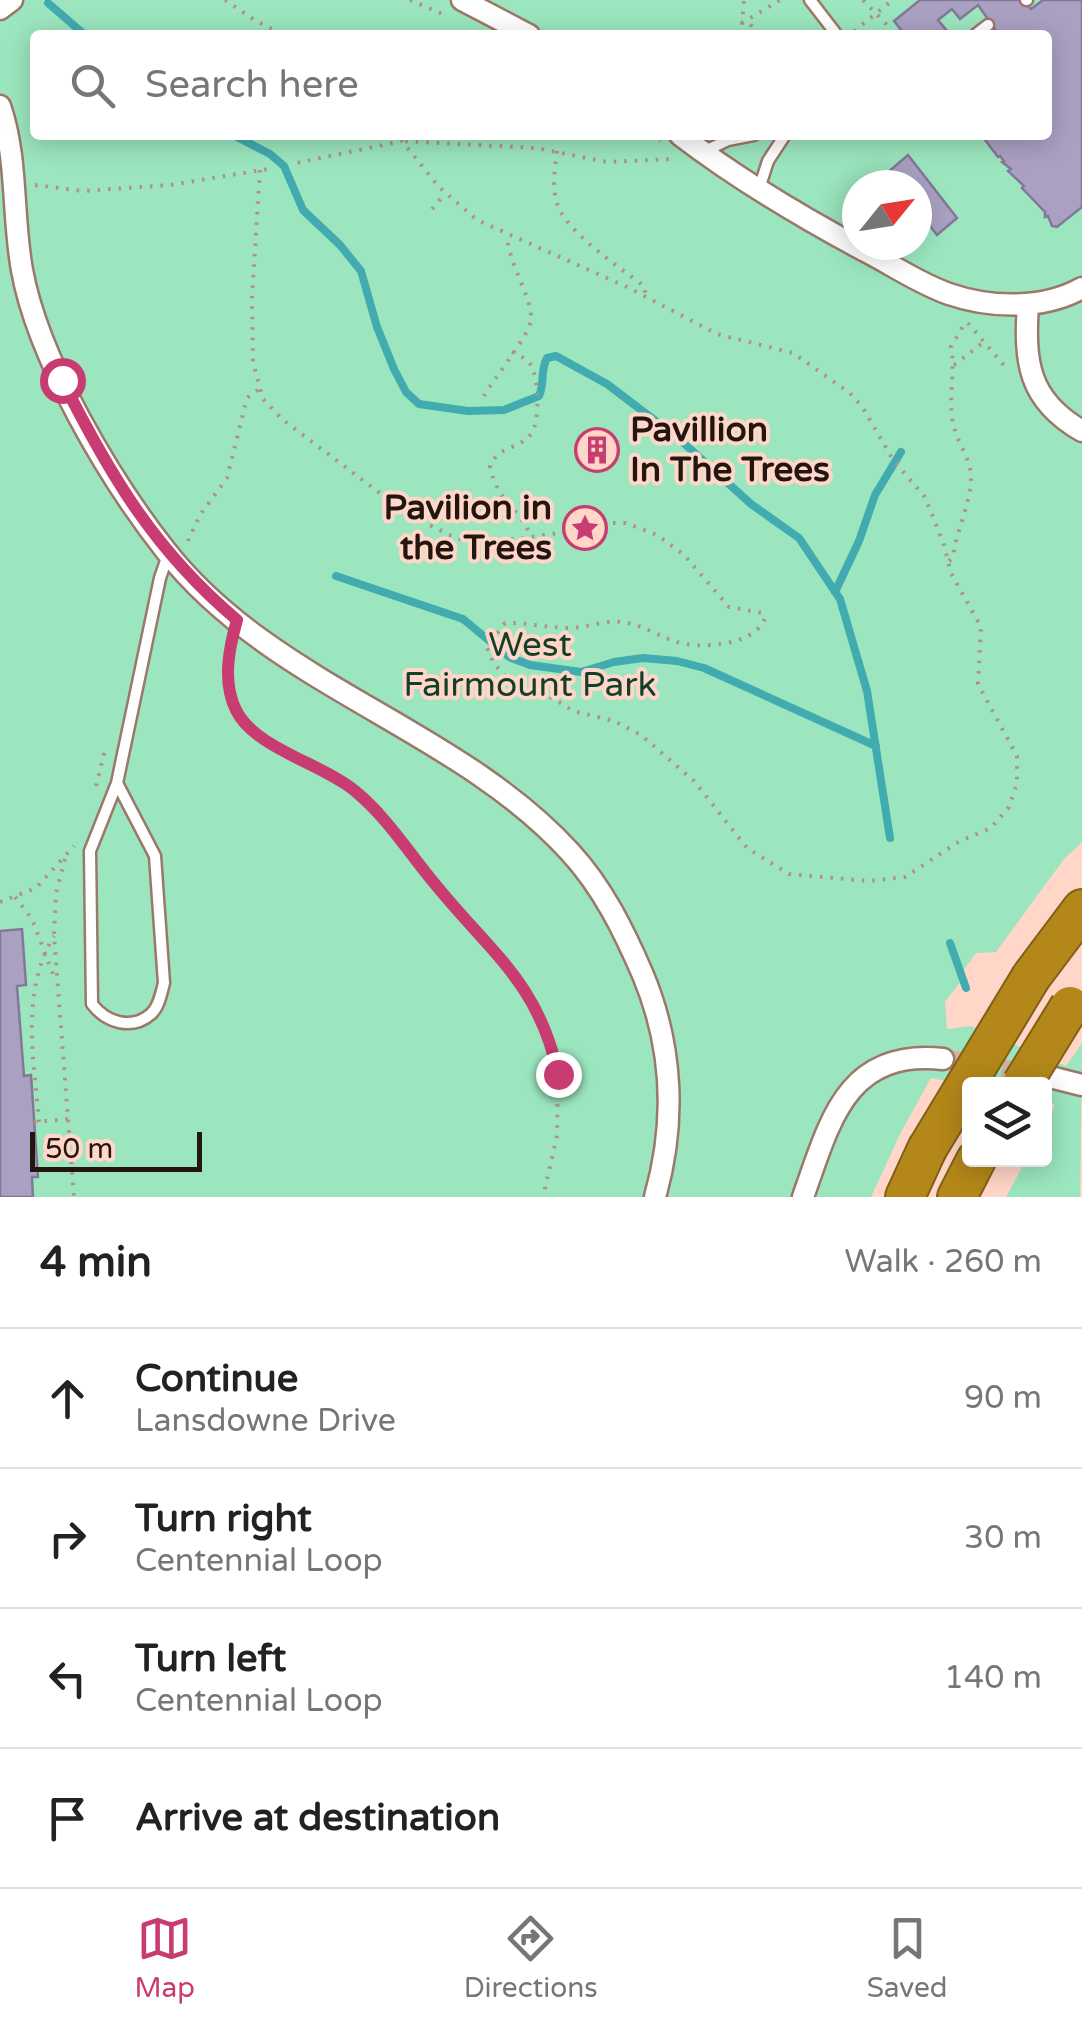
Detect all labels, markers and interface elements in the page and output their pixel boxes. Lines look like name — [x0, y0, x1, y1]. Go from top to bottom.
search box — [30, 30, 1052, 140]
icon: search — [65, 58, 120, 113]
text: Search here — [145, 62, 359, 108]
north arrow — [842, 170, 932, 260]
route start — [40, 358, 86, 404]
place label: Pavillion In The Trees — [630, 409, 830, 491]
building icon: Pavillion In The Trees — [574, 427, 620, 473]
place label: Pavilion in the Trees — [384, 487, 552, 569]
place icon: Pavilion in the Trees — [562, 505, 608, 551]
park label: West Fairmount Park — [403, 624, 657, 706]
route end — [536, 1052, 582, 1098]
map controls — [962, 1077, 1052, 1167]
button: layers — [962, 1077, 1052, 1167]
scale bar — [30, 1127, 202, 1172]
text: 50 m — [45, 1132, 113, 1166]
text: 4 min — [40, 1237, 152, 1288]
text: Walk · 260 m — [845, 1243, 1042, 1281]
text: Continue — [135, 1356, 298, 1402]
icon: ahead — [40, 1371, 95, 1426]
text: 90 m — [964, 1379, 1042, 1417]
text: Lansdowne Drive — [135, 1402, 396, 1440]
text: Turn right — [135, 1496, 312, 1542]
icon: right — [40, 1511, 95, 1566]
text: 30 m — [964, 1519, 1042, 1557]
text: Centennial Loop — [135, 1542, 383, 1580]
text: Turn left — [135, 1636, 286, 1682]
icon: left — [40, 1651, 95, 1706]
text: 140 m — [944, 1659, 1042, 1697]
text: Centennial Loop — [135, 1682, 383, 1720]
icon: arrive — [40, 1791, 95, 1846]
text: Arrive at destination — [135, 1795, 500, 1841]
tab: Map — [134, 1911, 195, 2005]
tab: Directions — [464, 1911, 598, 2005]
tab: Saved — [867, 1911, 948, 2005]

